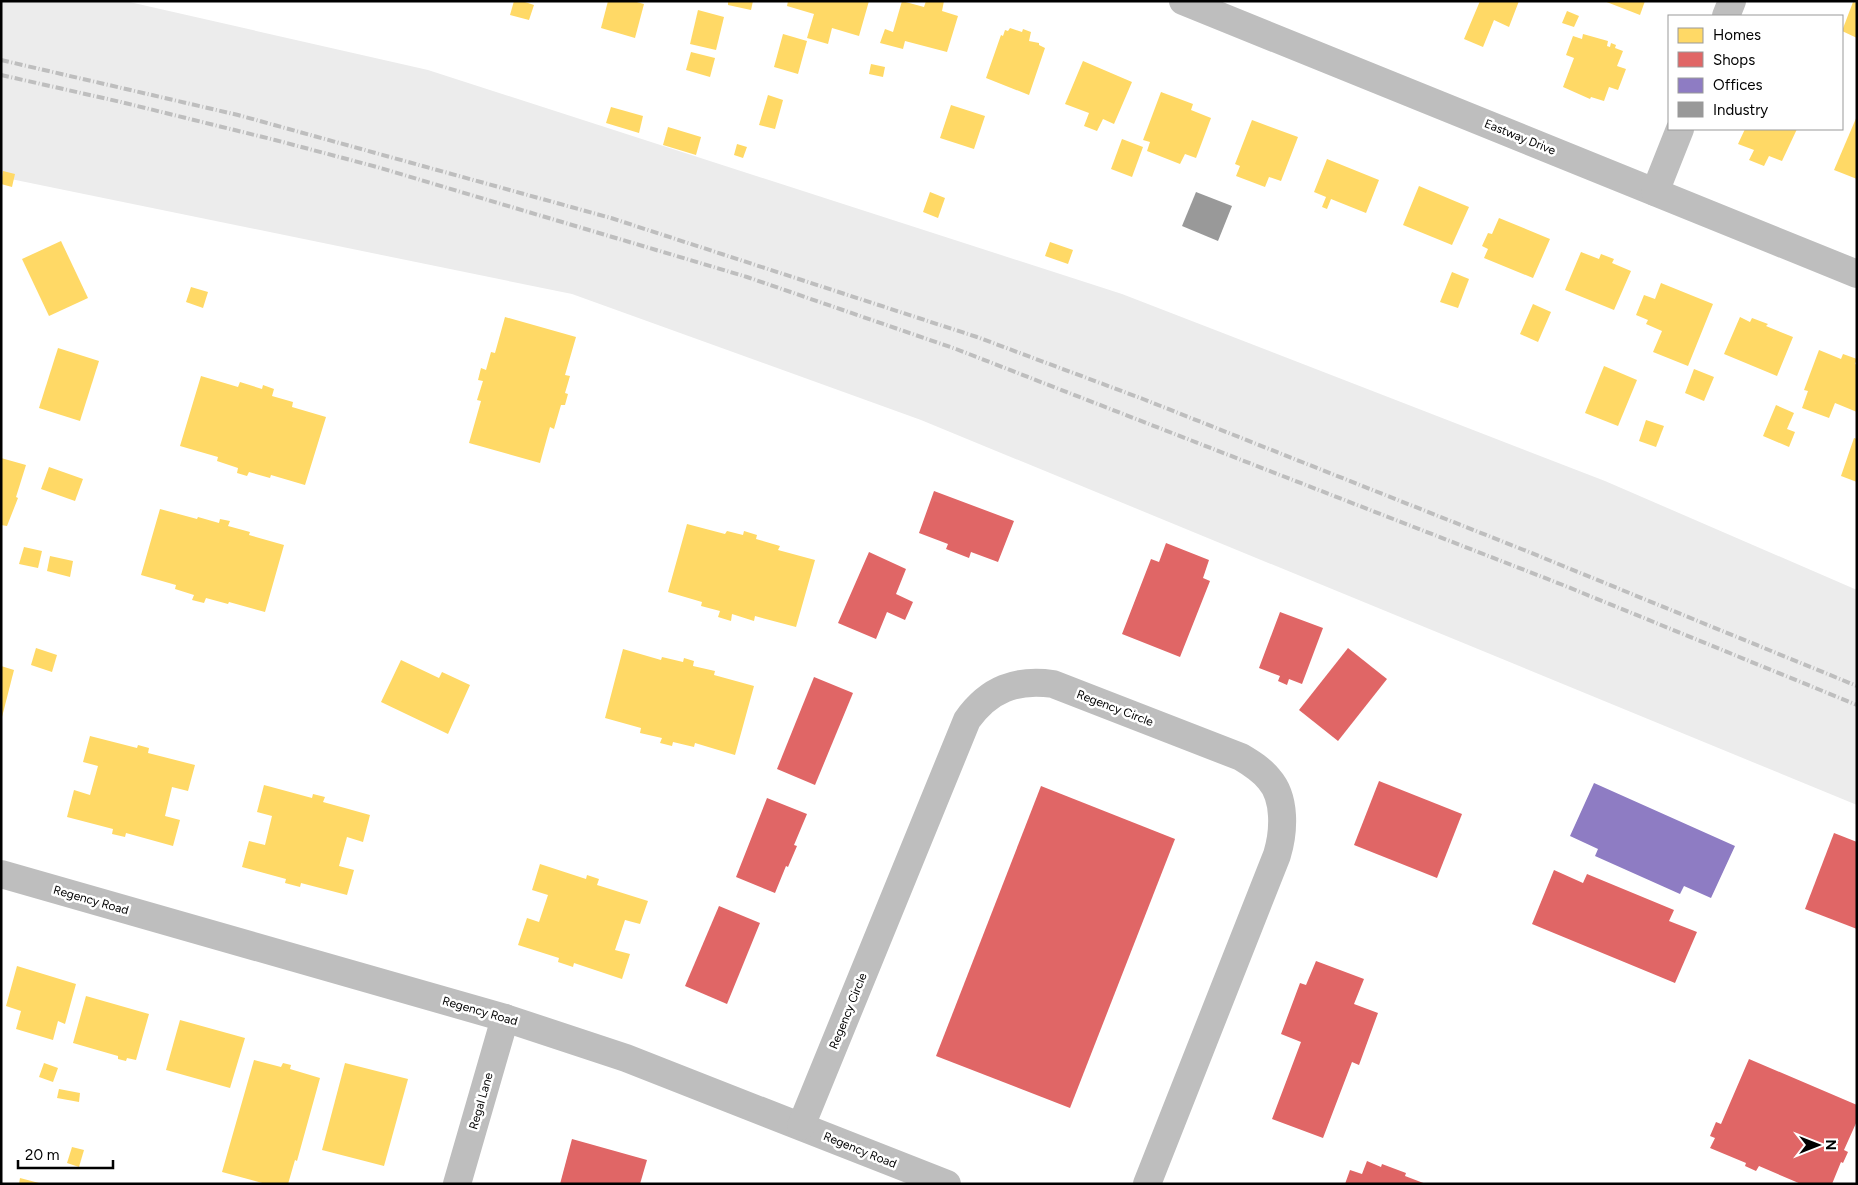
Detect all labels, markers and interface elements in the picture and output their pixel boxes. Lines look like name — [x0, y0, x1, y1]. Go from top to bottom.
legend — [1668, 15, 1843, 130]
text: Homes — [1713, 26, 1761, 44]
text: Shops — [1713, 51, 1755, 69]
text: Offices — [1713, 76, 1763, 94]
text: Industry — [1713, 101, 1768, 119]
street label: Eastway Drive — [1482, 116, 1558, 158]
street label: Regency Circle — [1075, 687, 1156, 729]
street label: Regency Road — [52, 883, 130, 917]
street label: Regency Circle — [826, 970, 870, 1051]
street label: Regency Road — [441, 994, 519, 1028]
street label: Regal Lane — [466, 1071, 496, 1131]
north arrow — [1793, 1120, 1843, 1170]
street label: Regency Road — [821, 1129, 899, 1171]
scale bar — [18, 1138, 112, 1170]
text: N — [1822, 1140, 1839, 1150]
text: 20 m — [25, 1146, 59, 1164]

